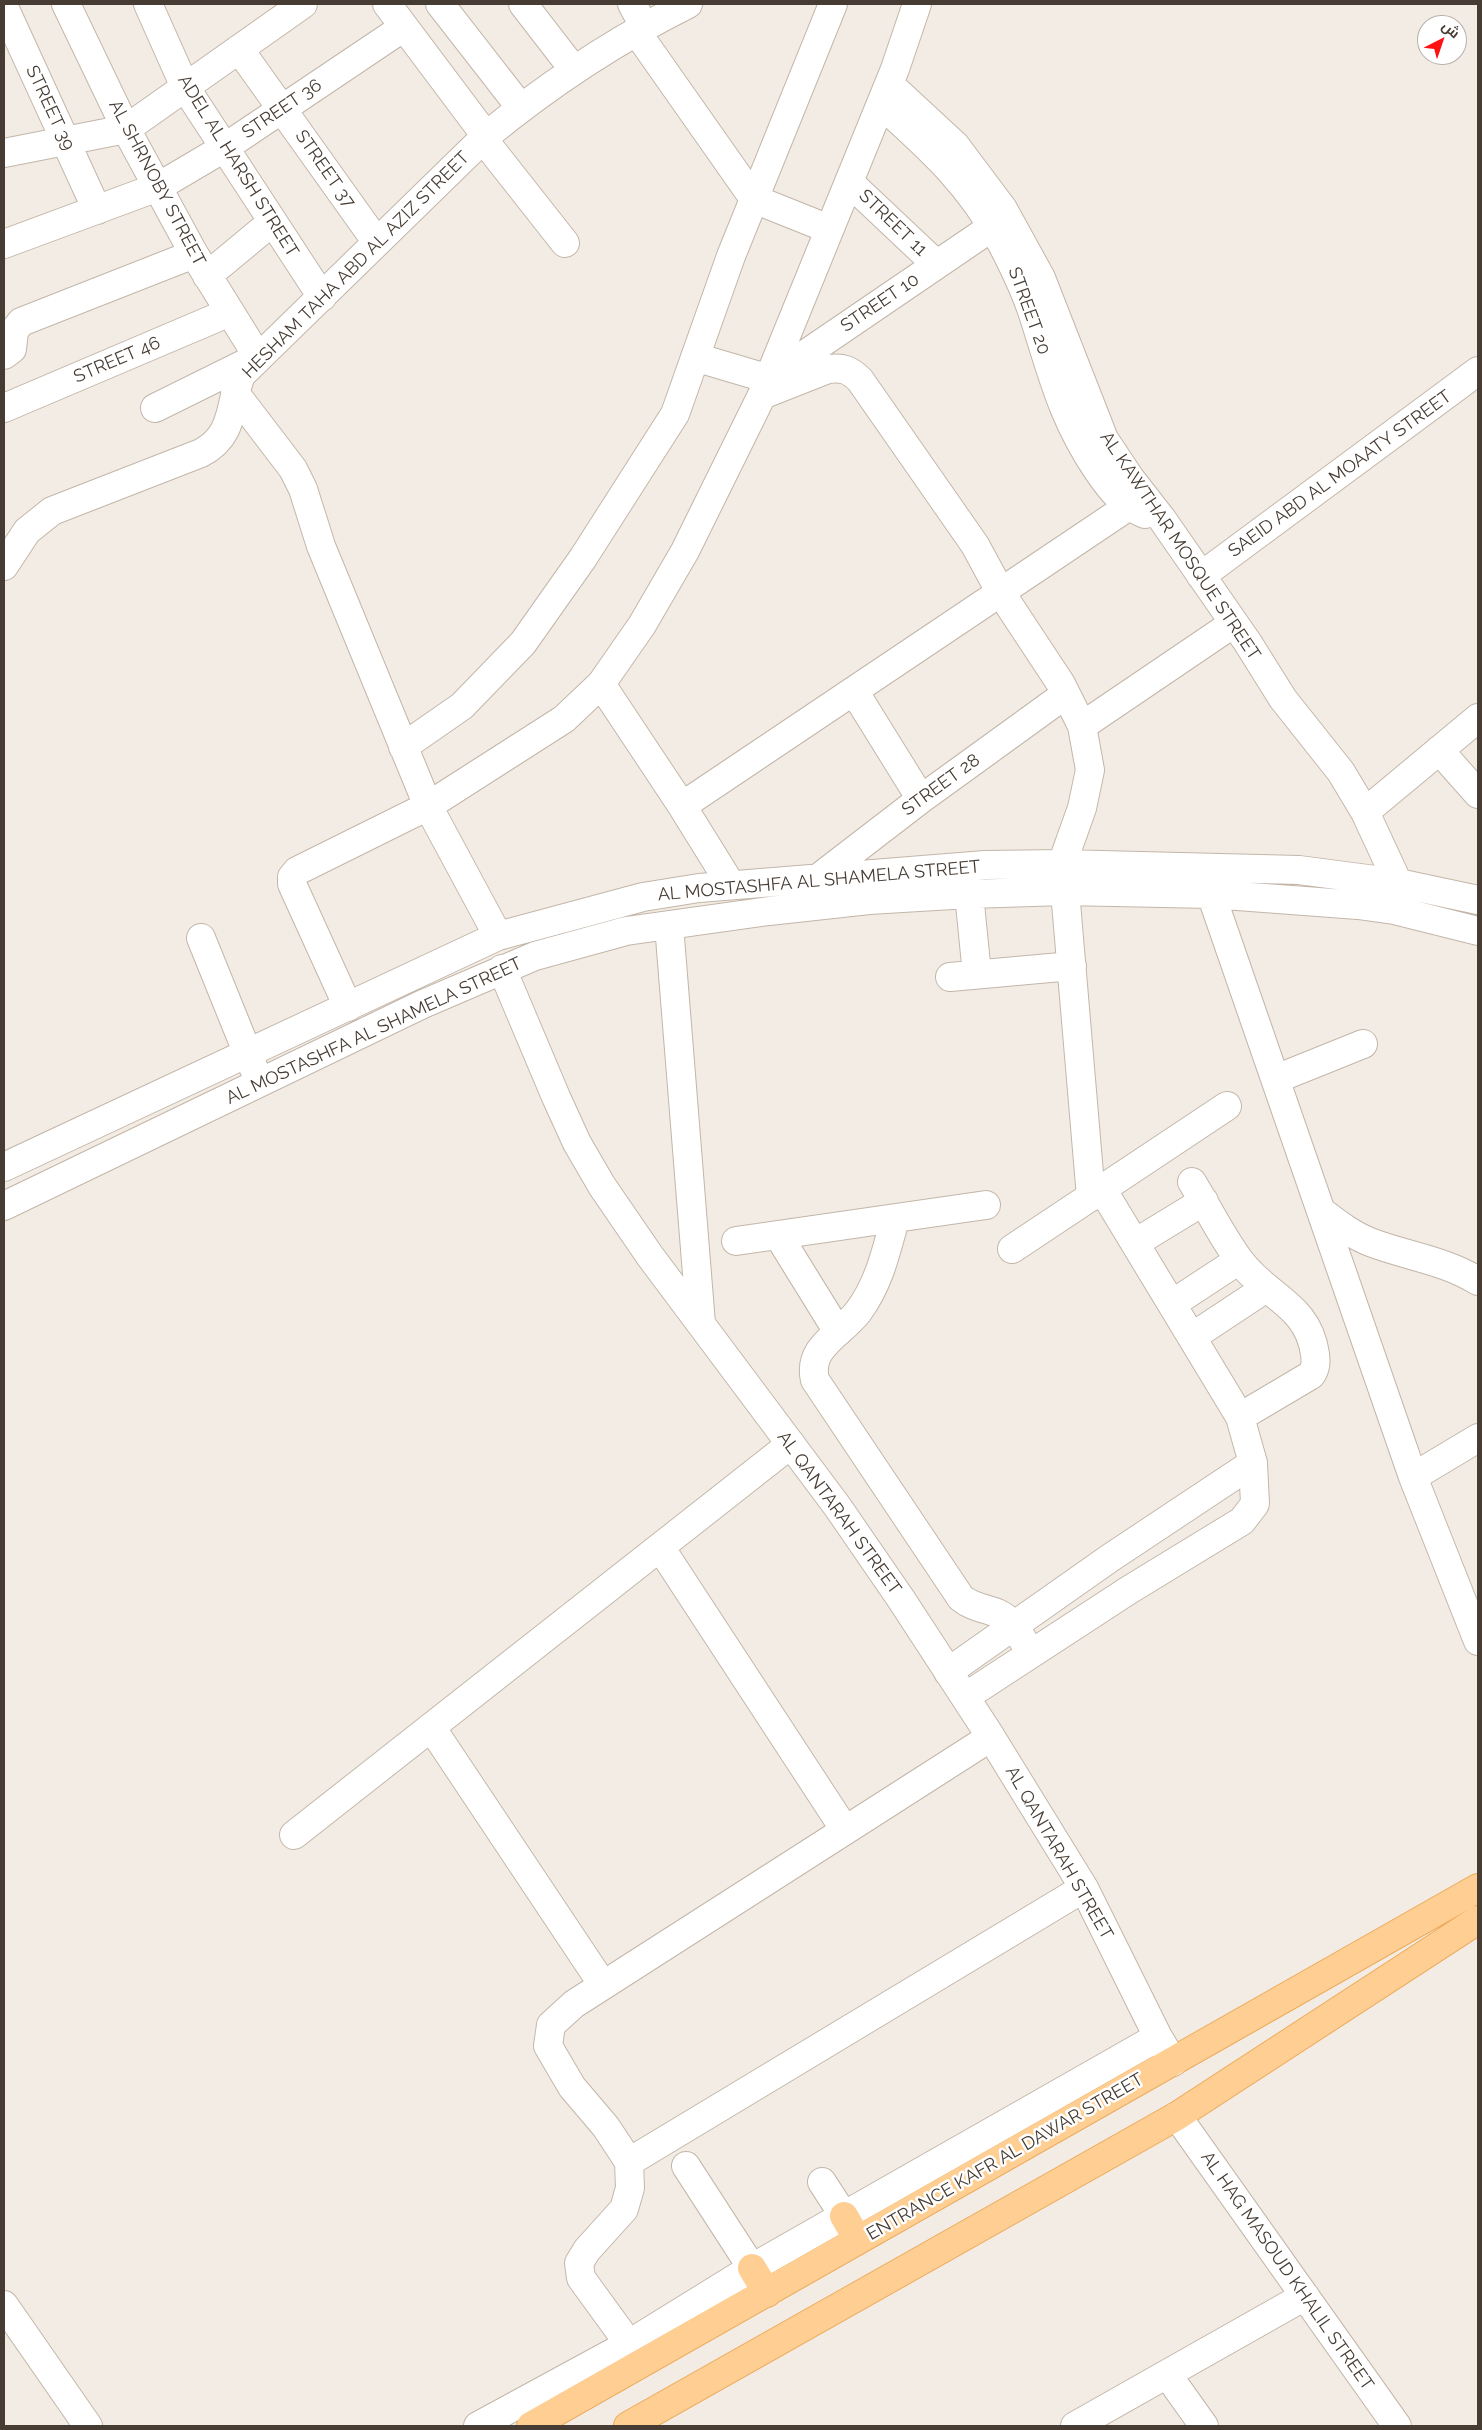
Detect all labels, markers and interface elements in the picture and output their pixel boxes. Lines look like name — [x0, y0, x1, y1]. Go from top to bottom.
north arrow — [1417, 15, 1467, 65]
text: ش — [1439, 18, 1463, 41]
street label: STREET 39 — [21, 62, 79, 154]
street label: ADEL AL HARSH STREET — [173, 71, 303, 261]
street label: STREET 36 — [238, 74, 326, 144]
street label: AL SHRNOBY STREET — [104, 96, 210, 270]
street label: STREET 37 — [290, 126, 360, 212]
street label: HESHAM TAHA ABD AL AZIZ STREET — [238, 147, 474, 383]
street label: STREET 11 — [854, 185, 932, 261]
street label: STREET 20 — [1003, 264, 1055, 358]
street label: STREET 10 — [837, 269, 923, 337]
street label: STREET 46 — [71, 332, 163, 388]
street label: SAEID ABD AL MOAATY STREET — [1224, 386, 1456, 562]
street label: AL KAWTHAR MOSQUE STREET — [1095, 428, 1265, 664]
street label: STREET 28 — [898, 749, 984, 821]
street label: AL MOSTASHFA AL SHAMELA STREET — [657, 856, 981, 906]
street label: AL MOSTASHFA AL SHAMELA STREET — [223, 953, 525, 1109]
street label: AL QANTARAH STREET — [772, 1427, 906, 1599]
street label: AL QANTARAH STREET — [1000, 1762, 1118, 1944]
street label: ENTRANCE KAFR AL DAWAR STREET — [863, 2069, 1147, 2245]
street label: AL HAG MASOUD KHALIL STREET — [1196, 2147, 1378, 2395]

